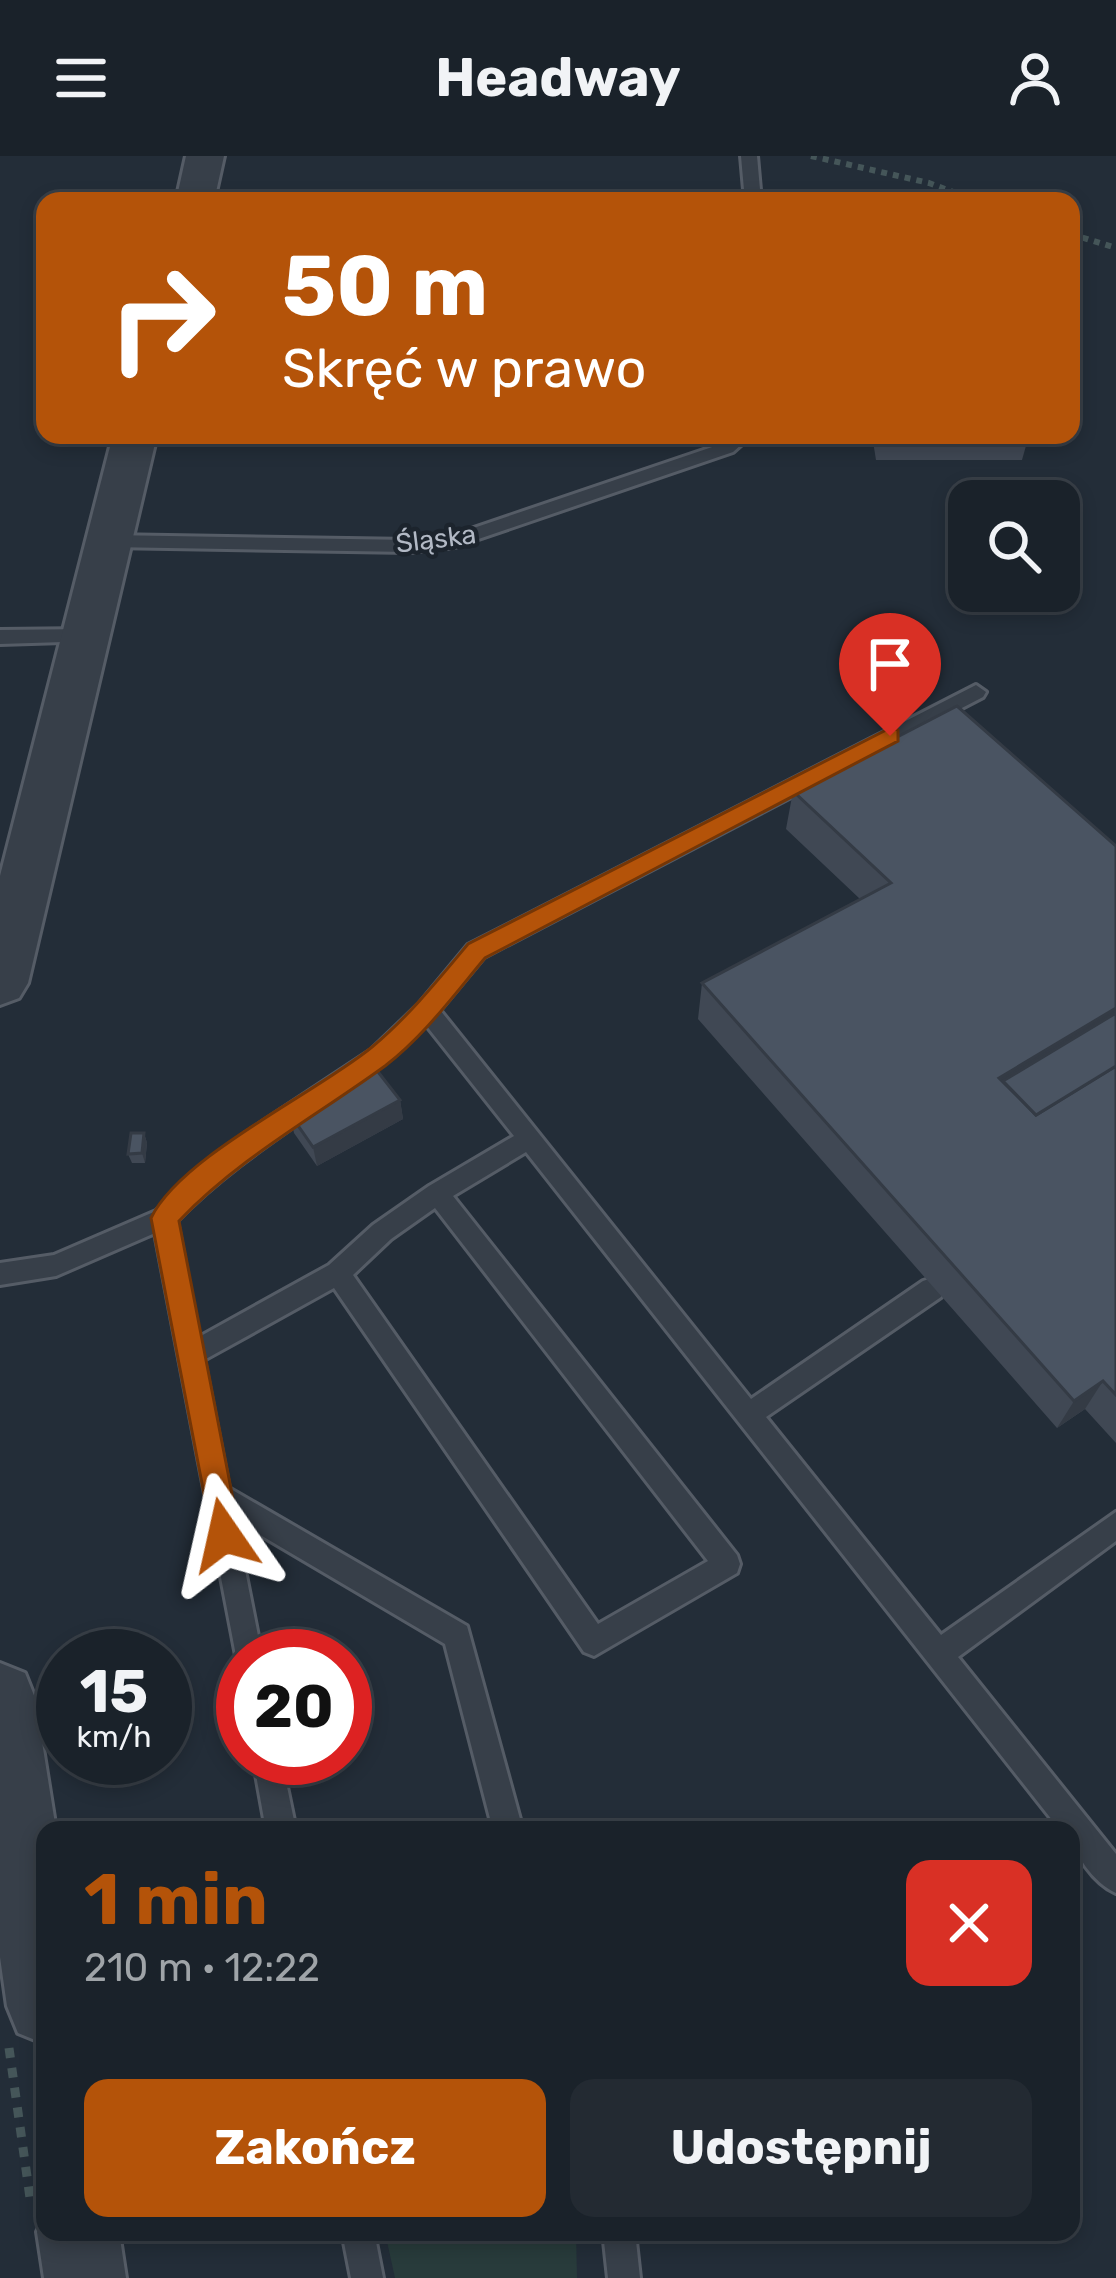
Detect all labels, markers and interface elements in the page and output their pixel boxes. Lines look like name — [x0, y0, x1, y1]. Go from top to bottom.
icon: menu — [48, 45, 114, 111]
icon: person — [1002, 45, 1068, 111]
text: Headway — [435, 46, 681, 110]
text: 50 m — [282, 236, 488, 336]
icon: right — [84, 240, 240, 396]
text: Skręć w prawo — [282, 337, 646, 401]
map controls — [948, 480, 1080, 612]
button: search — [948, 480, 1080, 612]
street label: Śląska — [394, 518, 478, 560]
pin — [839, 613, 941, 736]
icon: arrive — [857, 631, 923, 697]
position arrow — [161, 1472, 287, 1598]
speed limit sign: 20 — [216, 1629, 372, 1785]
text: 15 — [80, 1656, 148, 1727]
text: km/h — [77, 1719, 151, 1755]
text: 1 min — [84, 1857, 268, 1942]
button: close — [906, 1860, 1032, 1986]
text: 210 m · 12:22 — [84, 1945, 320, 1991]
button: Zakończ — [84, 2079, 546, 2217]
button: Udostępnij — [570, 2079, 1032, 2217]

